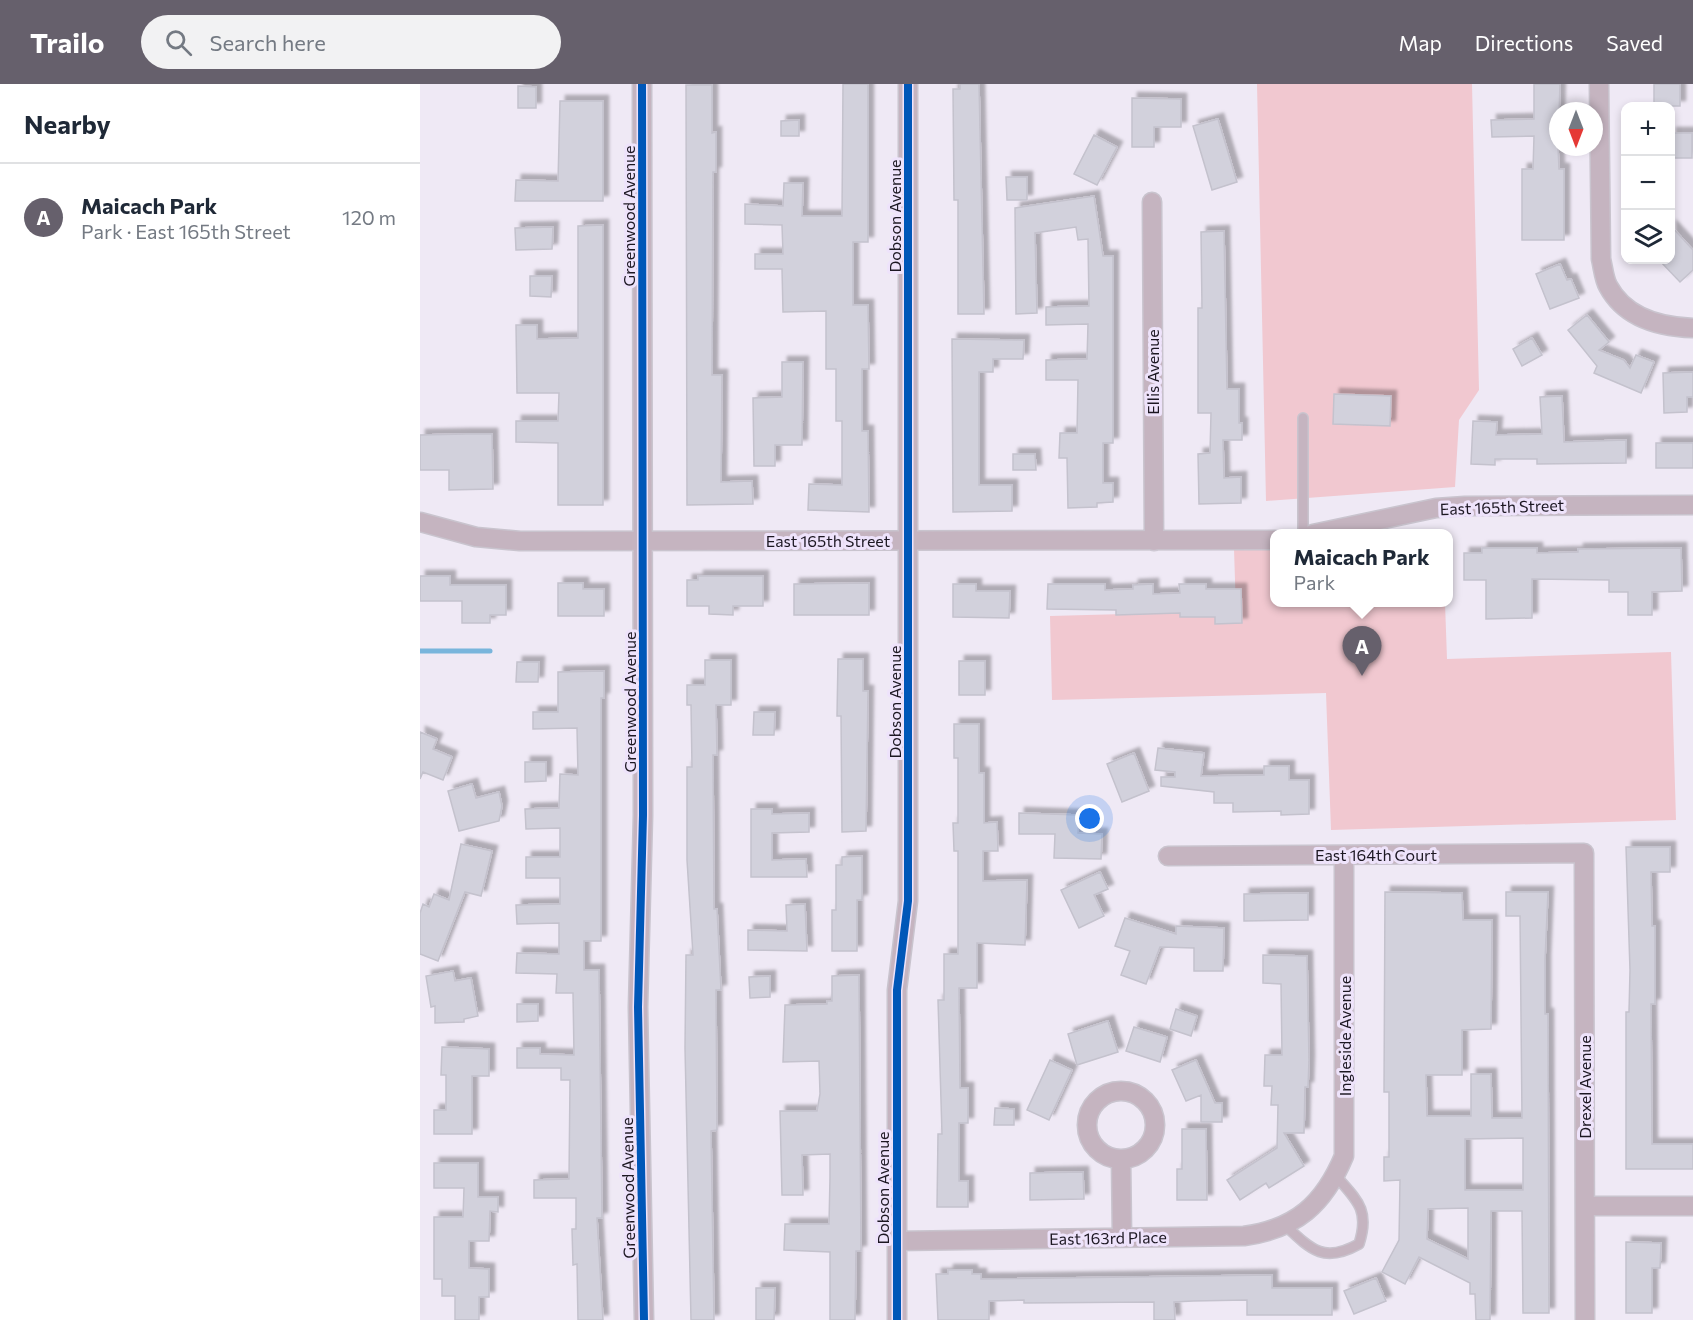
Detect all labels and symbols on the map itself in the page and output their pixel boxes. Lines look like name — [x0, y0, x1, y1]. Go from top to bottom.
north arrow — [1549, 102, 1603, 156]
street label: Greenwood Avenue — [619, 146, 638, 287]
street label: Dobson Avenue — [885, 159, 904, 273]
street label: Ellis Avenue — [1143, 329, 1162, 415]
street label: East 165th Street — [1439, 495, 1565, 518]
street label: East 165th Street — [766, 531, 891, 550]
pin: A — [1342, 626, 1382, 676]
street label: Greenwood Avenue — [620, 632, 639, 773]
street label: Dobson Avenue — [885, 645, 904, 759]
your location — [1075, 804, 1104, 833]
street label: East 164th Court — [1315, 845, 1437, 864]
street label: Ingleside Avenue — [1335, 976, 1354, 1096]
street label: Drexel Avenue — [1575, 1035, 1594, 1139]
street label: Greenwood Avenue — [617, 1117, 638, 1259]
street label: Dobson Avenue — [873, 1131, 892, 1245]
street label: East 163rd Place — [1049, 1227, 1167, 1248]

